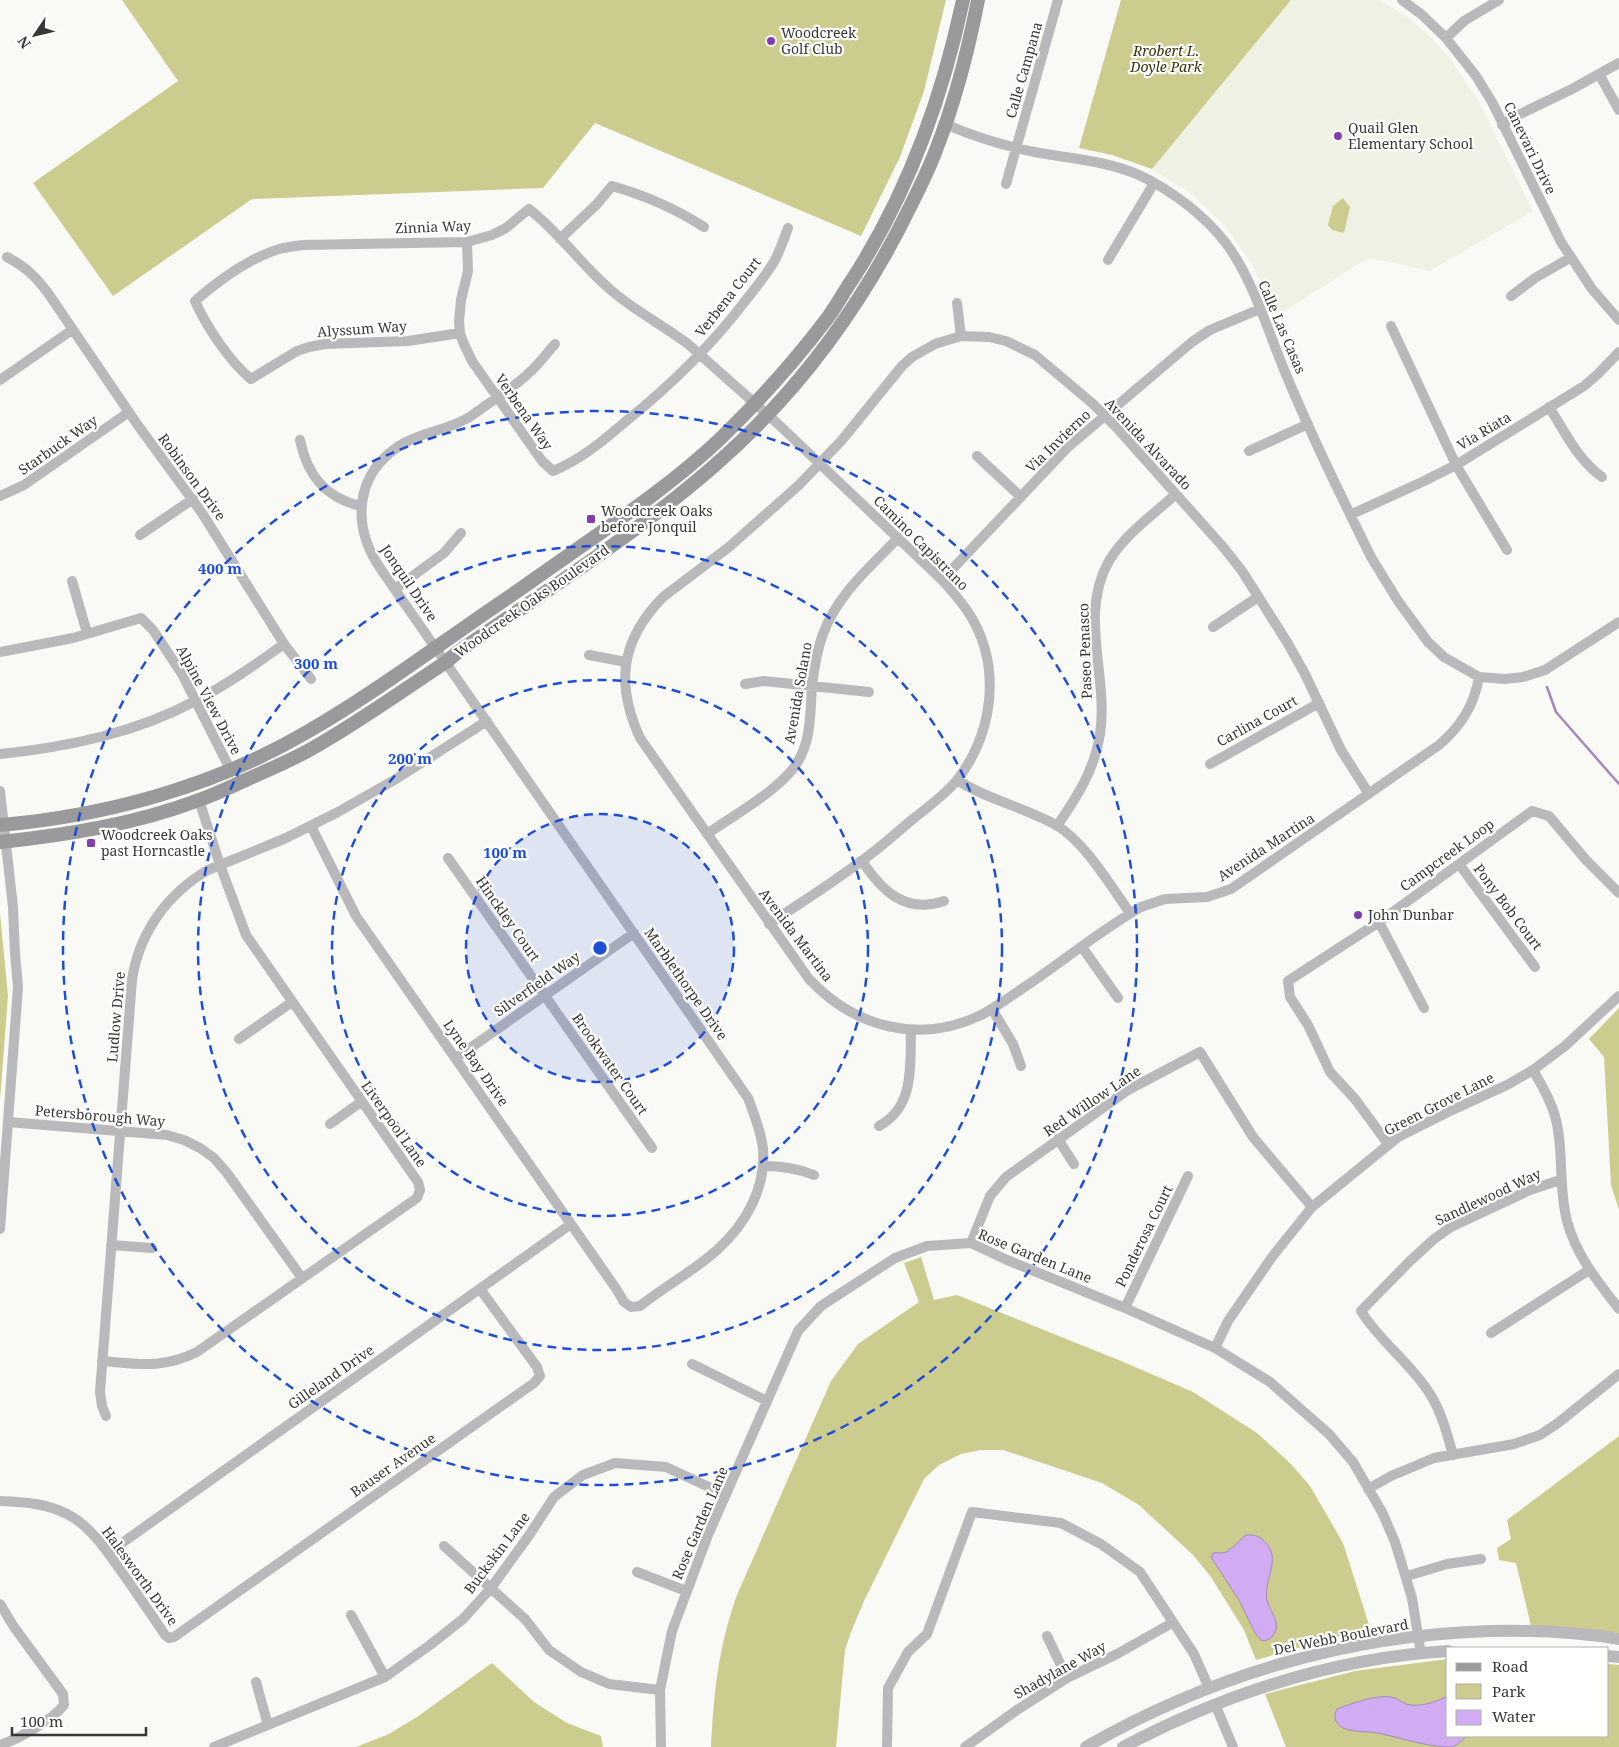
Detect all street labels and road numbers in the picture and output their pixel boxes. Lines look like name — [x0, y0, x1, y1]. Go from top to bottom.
street label: Calle Campana — [1001, 19, 1046, 120]
street label: Canevari Drive — [1500, 98, 1561, 197]
street label: Zinnia Way — [395, 216, 471, 237]
street label: Verbena Court — [690, 253, 765, 341]
street label: Calle Las Casas — [1254, 277, 1311, 376]
street label: Alyssum Way — [317, 316, 407, 341]
street label: Verbena Way — [491, 370, 558, 453]
street label: Avenida Alvarado — [1101, 394, 1196, 494]
street label: Via Invierno — [1021, 405, 1094, 476]
street label: Via Riata — [1453, 407, 1514, 454]
street label: Starbuck Way — [14, 410, 101, 479]
street label: Robinson Drive — [154, 429, 230, 524]
street label: Camino Capistrano — [870, 491, 973, 594]
street label: Jonquil Drive — [376, 540, 442, 625]
street label: Woodcreek Oaks Boulevard — [451, 540, 613, 661]
street label: Paseo Penasco — [1073, 603, 1096, 699]
street label: Avenida Solano — [779, 640, 816, 745]
street label: Alpine View Drive — [173, 642, 246, 758]
street label: Carlina Court — [1213, 691, 1301, 751]
street label: Avenida Martina — [1214, 808, 1318, 885]
street label: Campcreek Loop — [1396, 814, 1498, 895]
street label: Pony Bob Court — [1470, 860, 1547, 954]
street label: Hinckley Court — [472, 872, 545, 965]
street label: Avenida Martina — [755, 884, 838, 985]
street label: Marblethorpe Drive — [640, 924, 732, 1044]
street label: Silverfield Way — [490, 947, 584, 1020]
street label: Ludlow Drive — [102, 971, 129, 1063]
street label: Brookwater Court — [568, 1009, 653, 1118]
street label: Lyne Bay Drive — [440, 1016, 513, 1110]
street label: Red Willow Lane — [1039, 1061, 1144, 1140]
street label: Green Grove Lane — [1380, 1068, 1497, 1140]
street label: Liverpool Lane — [358, 1077, 431, 1171]
street label: Petersborough Way — [34, 1100, 166, 1131]
street label: Sandlewood Way — [1432, 1164, 1544, 1229]
street label: Ponderosa Court — [1111, 1182, 1177, 1290]
street label: Rose Garden Lane — [976, 1224, 1095, 1287]
street label: Gilleland Drive — [284, 1340, 378, 1413]
street label: Bauser Avenue — [346, 1428, 439, 1501]
street label: Rose Garden Lane — [667, 1463, 732, 1582]
street label: Buckskin Lane — [460, 1508, 534, 1598]
street label: Halesworth Drive — [98, 1522, 183, 1629]
street label: Del Webb Boulevard — [1272, 1614, 1410, 1659]
street label: Shadylane Way — [1010, 1636, 1109, 1703]

